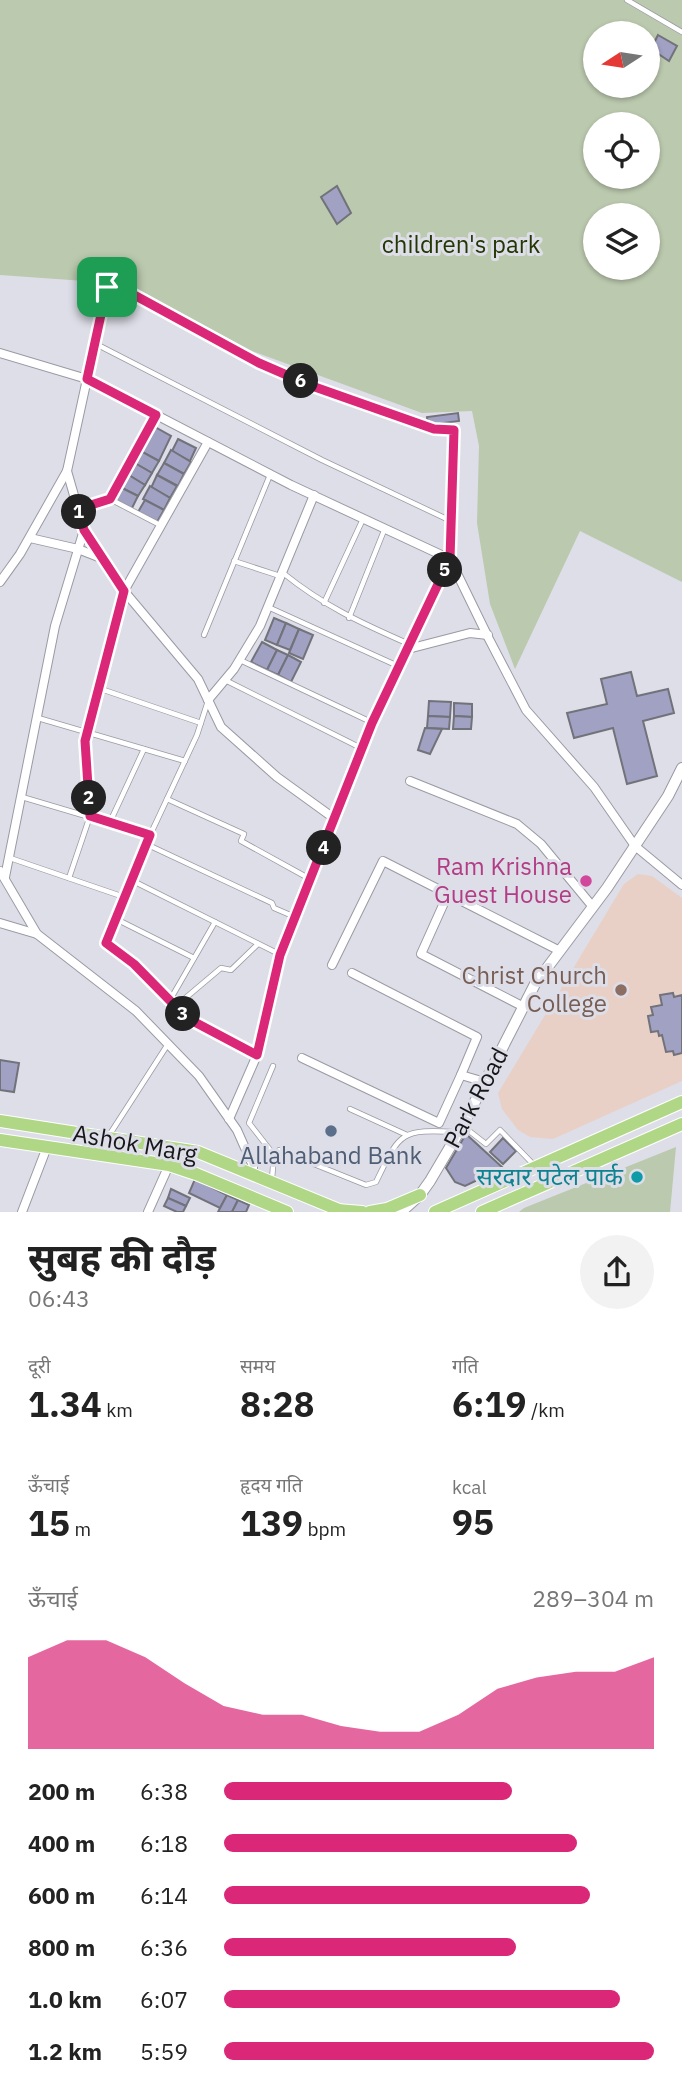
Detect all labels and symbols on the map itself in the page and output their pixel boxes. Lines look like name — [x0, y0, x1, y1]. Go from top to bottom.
north arrow — [583, 21, 660, 98]
park label: children's park — [382, 228, 541, 260]
pin — [77, 257, 137, 317]
pin: 6 — [284, 364, 318, 398]
pin: 1 — [62, 494, 96, 530]
pin: 5 — [428, 552, 462, 588]
pin: 2 — [72, 780, 106, 816]
pin: 4 — [306, 830, 342, 866]
place label: Ram Krishna Guest House — [434, 850, 572, 910]
marker: Ram Krishna Guest House — [578, 873, 594, 889]
place label: Christ Church College — [461, 959, 607, 1019]
marker: Christ Church College — [613, 982, 629, 998]
pin: 3 — [166, 996, 200, 1032]
street label: Park Road — [435, 1042, 515, 1153]
street label: Ashok Marg — [70, 1116, 200, 1170]
marker: Allahaband Bank — [323, 1123, 339, 1139]
place label: Allahaband Bank — [240, 1139, 422, 1171]
place label: सरदार पटेल पार्क — [477, 1160, 624, 1192]
marker: सरदार पटेल पार्क — [629, 1169, 645, 1185]

